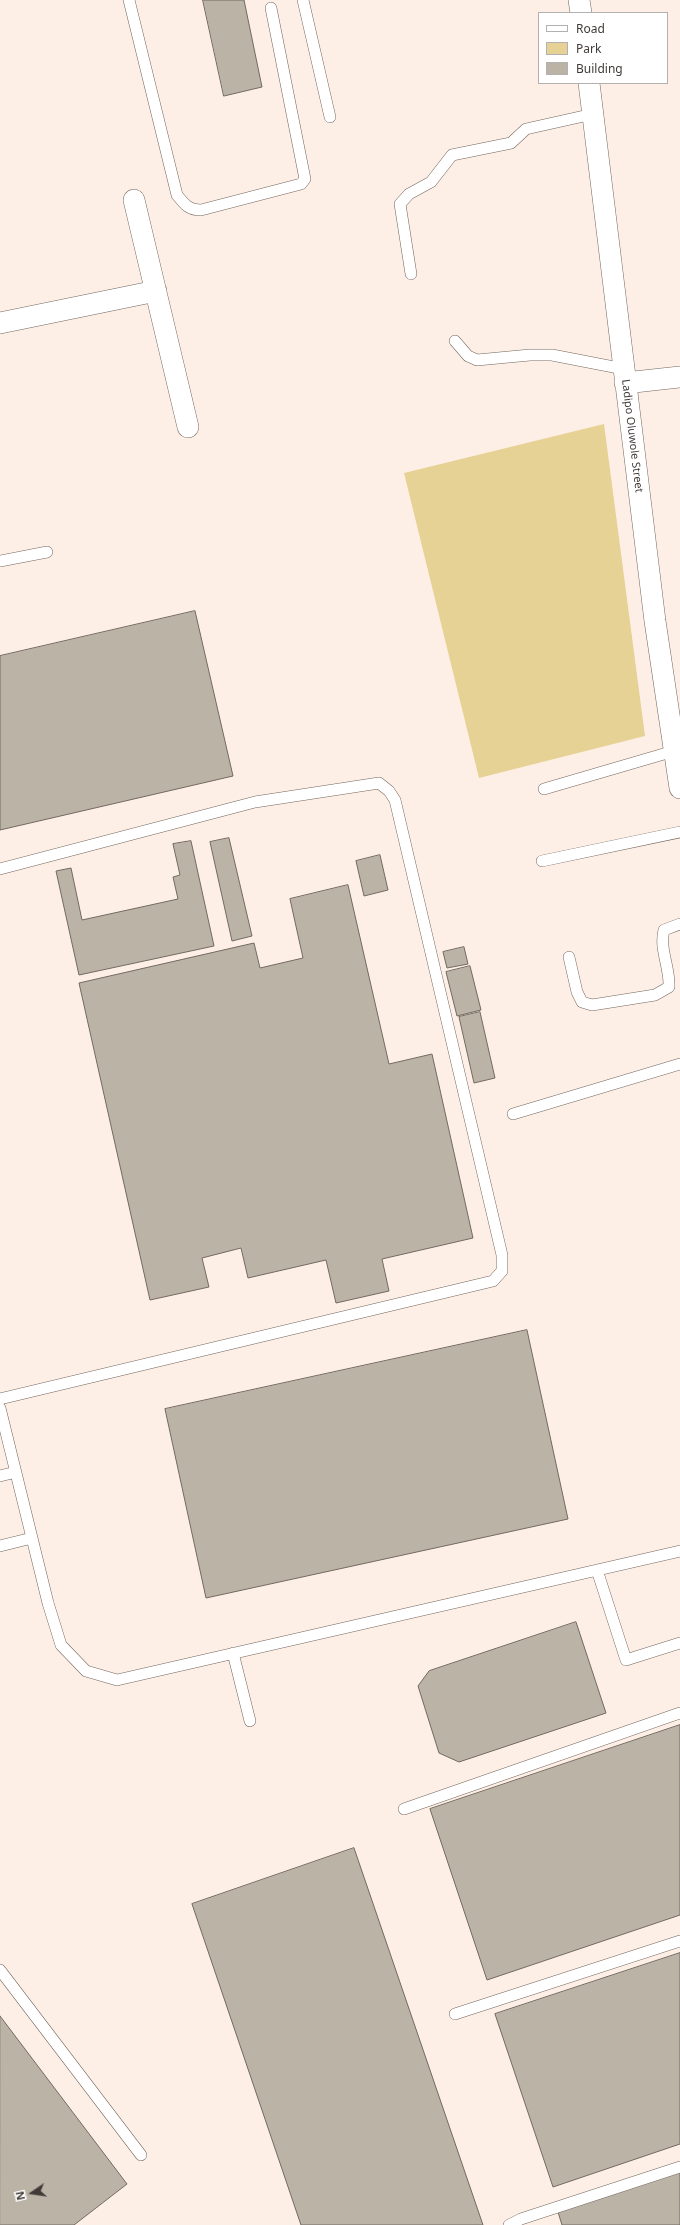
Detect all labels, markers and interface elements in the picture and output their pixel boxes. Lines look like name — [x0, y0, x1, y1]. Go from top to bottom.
legend — [538, 12, 668, 84]
text: Road — [576, 20, 605, 37]
text: Park — [576, 40, 601, 57]
text: Building — [576, 60, 623, 77]
street label: Ladipo Oluwole Street — [619, 379, 645, 493]
north arrow — [12, 2173, 52, 2213]
text: N — [12, 2190, 28, 2202]

